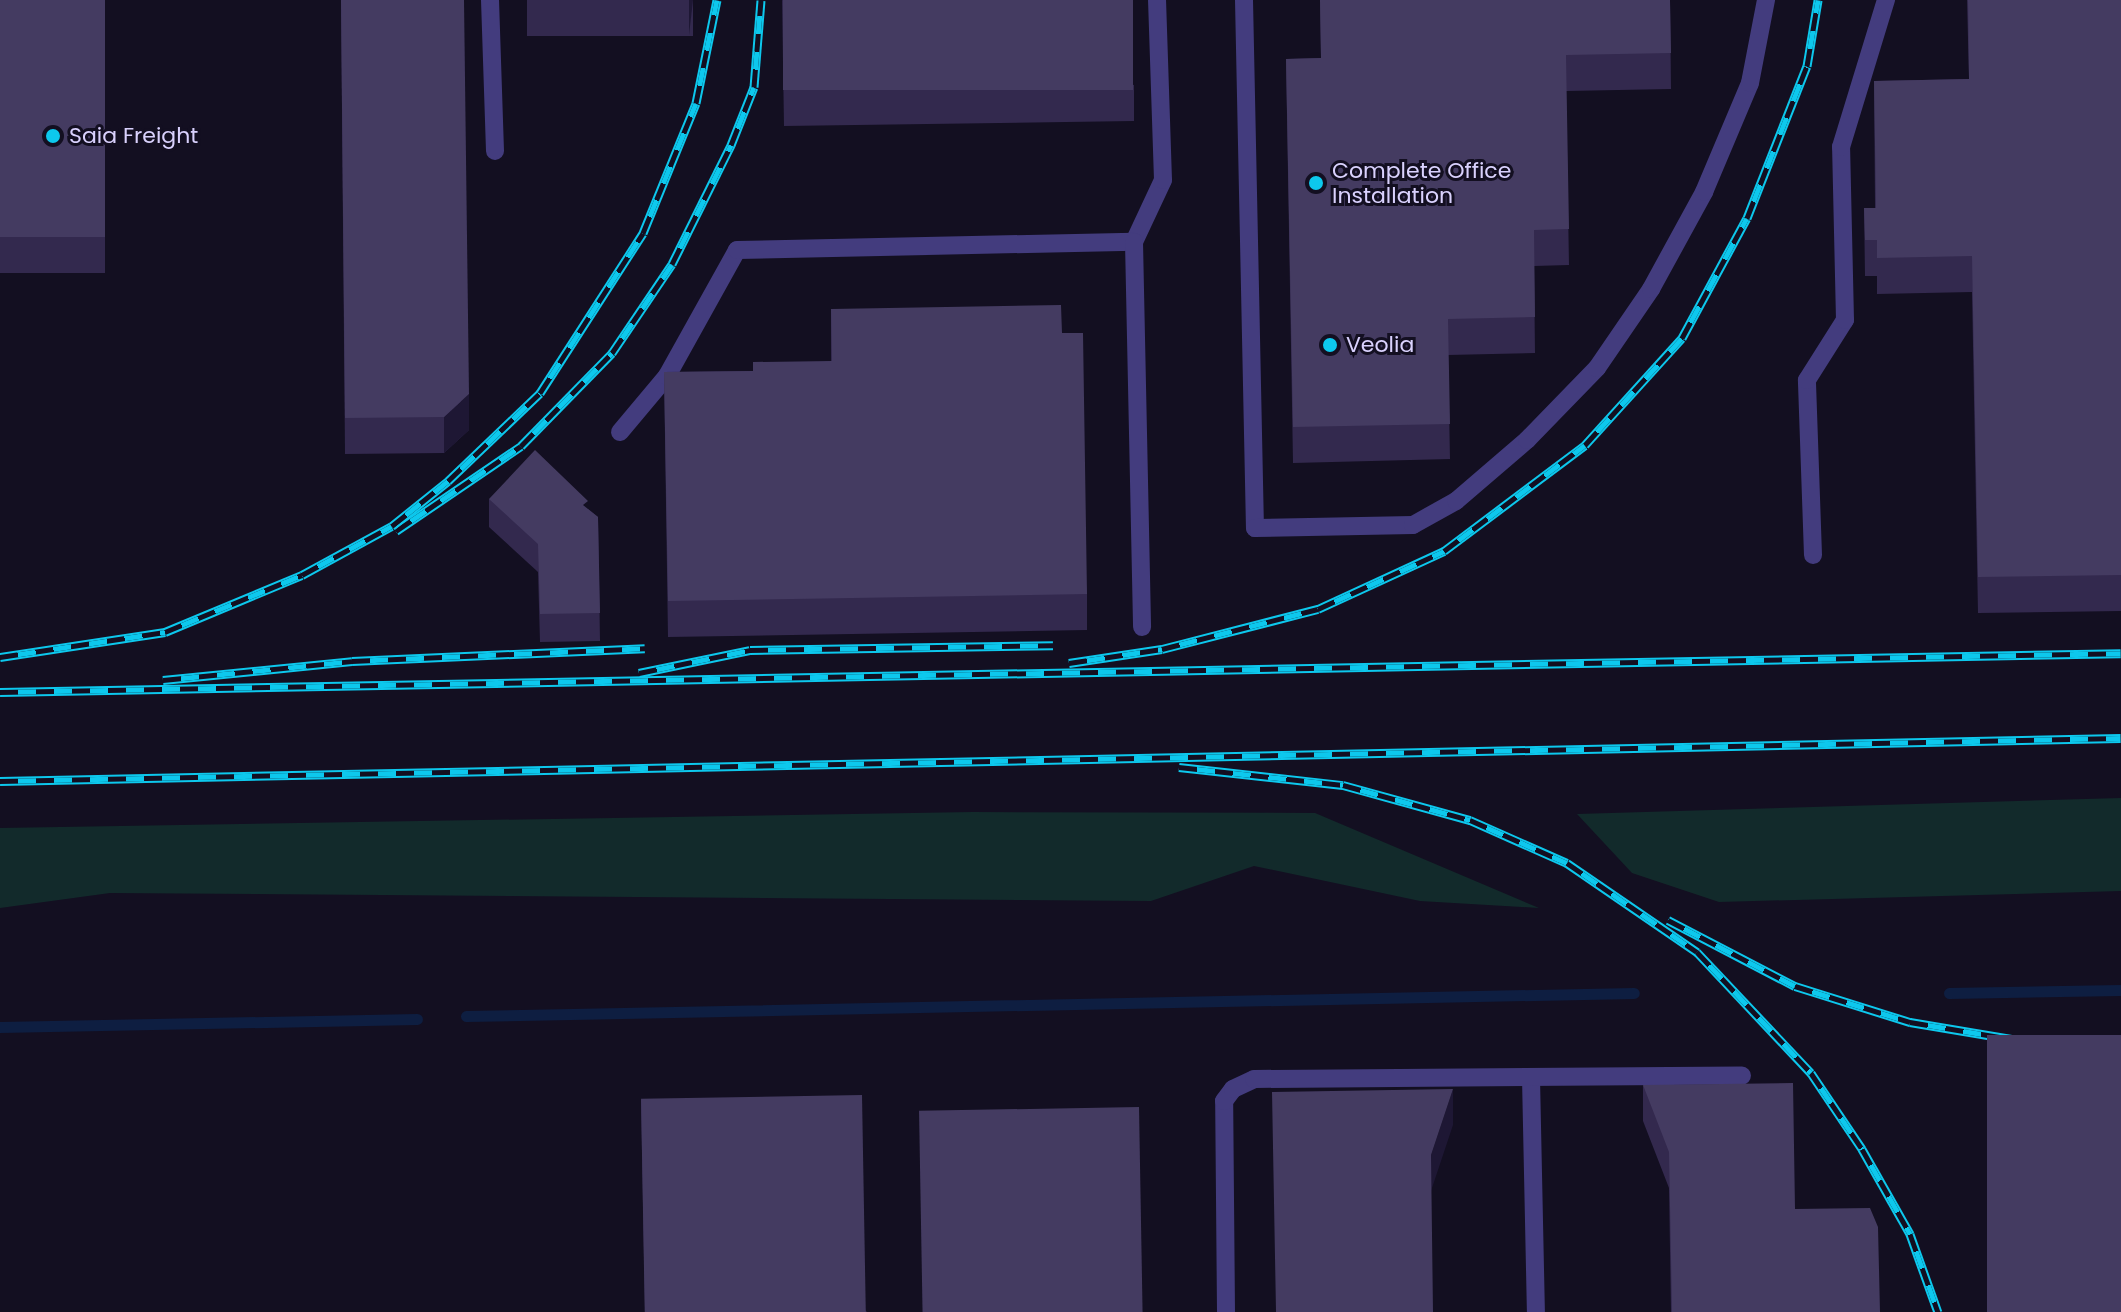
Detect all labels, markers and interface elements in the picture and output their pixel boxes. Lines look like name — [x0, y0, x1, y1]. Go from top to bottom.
place label: Saia Freight — [69, 123, 198, 149]
marker: Saia Freight — [44, 127, 62, 145]
place label: Complete Office Installation — [1332, 157, 1511, 208]
marker: Complete Office Installation — [1307, 174, 1325, 192]
place label: Veolia — [1346, 332, 1414, 358]
marker: Veolia — [1321, 336, 1339, 354]

